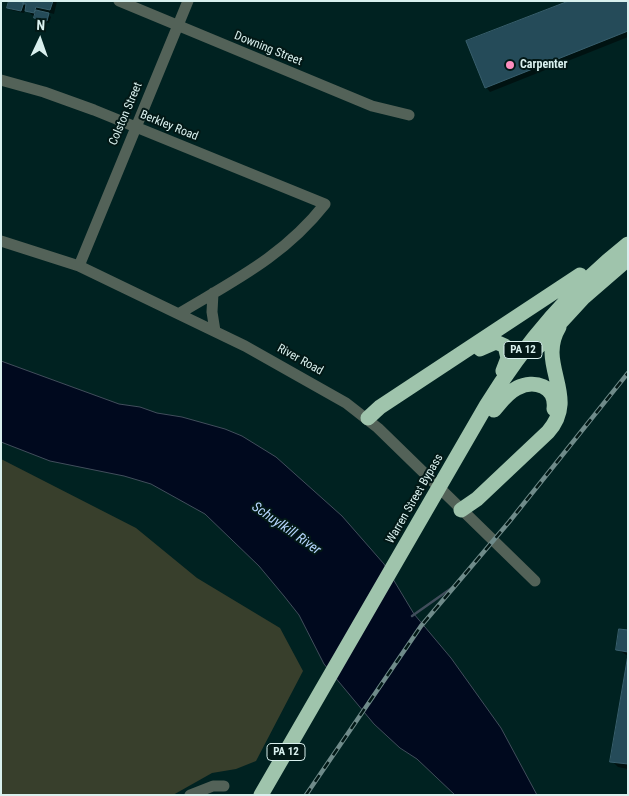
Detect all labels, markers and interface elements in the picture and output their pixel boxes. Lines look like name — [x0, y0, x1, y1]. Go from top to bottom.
north arrow — [15, 15, 65, 65]
text: N — [36, 17, 45, 33]
street label: Downing Street — [232, 29, 304, 69]
place label: Carpenter — [520, 58, 567, 72]
marker: Carpenter — [504, 59, 516, 71]
street label: Colston Street — [106, 80, 146, 148]
street label: Berkley Road — [138, 108, 200, 144]
street label: River Road — [275, 342, 325, 378]
road number: PA 12 — [504, 342, 542, 358]
street label: Warren Street Bypass — [383, 452, 447, 546]
water label: Schuylkill River — [248, 499, 324, 559]
road number: PA 12 — [267, 744, 305, 760]

